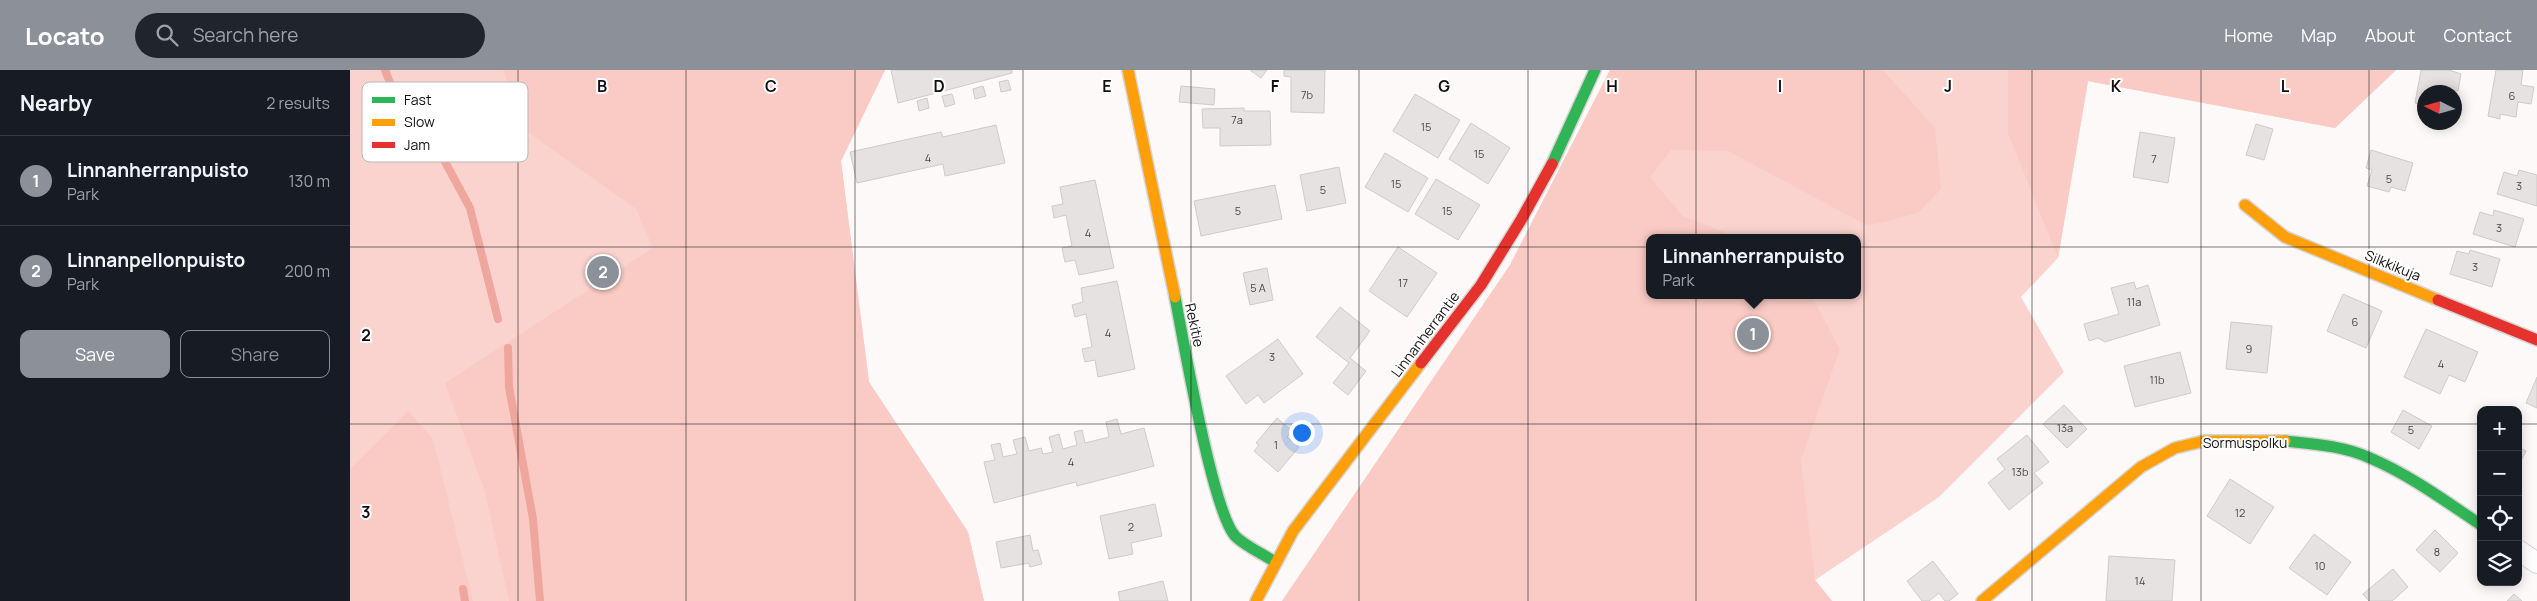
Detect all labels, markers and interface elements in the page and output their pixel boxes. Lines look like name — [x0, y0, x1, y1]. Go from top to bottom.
search box — [135, 13, 485, 58]
text: Locato — [25, 19, 105, 52]
icon: search — [153, 21, 181, 49]
text: Search here — [193, 22, 298, 48]
text: Home — [2224, 23, 2273, 47]
text: Map — [2301, 23, 2337, 47]
text: About — [2365, 23, 2415, 47]
text: Contact — [2443, 23, 2512, 47]
text: B — [597, 75, 607, 97]
text: C — [765, 75, 777, 97]
text: D — [933, 75, 945, 97]
text: E — [1102, 75, 1112, 97]
text: F — [1271, 75, 1280, 97]
text: G — [1438, 75, 1450, 97]
text: H — [1606, 75, 1618, 97]
text: I — [1778, 75, 1782, 97]
text: J — [1944, 75, 1952, 97]
text: K — [2111, 75, 2122, 97]
text: L — [2281, 75, 2290, 97]
legend — [362, 82, 528, 162]
north arrow — [2417, 85, 2462, 130]
house number: 7b — [1301, 87, 1313, 102]
house number: 6 — [2509, 88, 2516, 103]
text: Nearby — [20, 89, 92, 117]
text: Fast — [404, 90, 432, 109]
text: 2 results — [266, 92, 330, 114]
text: Slow — [404, 112, 435, 131]
house number: 7a — [1231, 112, 1243, 127]
house number: 15 — [1421, 119, 1431, 134]
text: Jam — [404, 135, 430, 154]
house number: 15 — [1474, 146, 1484, 161]
house number: 4 — [925, 150, 931, 165]
house number: 7 — [2151, 151, 2157, 166]
text: Linnanherranpuisto — [67, 157, 249, 183]
text: 1 — [32, 170, 40, 192]
text: 130 m — [288, 170, 330, 192]
house number: 5 — [2386, 171, 2392, 186]
house number: 15 — [1391, 176, 1401, 191]
house number: 3 — [2516, 178, 2522, 193]
house number: 5 — [1320, 182, 1326, 197]
text: Park — [67, 183, 99, 205]
house number: 5 — [1235, 203, 1241, 218]
house number: 15 — [1442, 203, 1452, 218]
house number: 3 — [2496, 220, 2502, 235]
house number: 4 — [1085, 225, 1091, 240]
popup — [1646, 234, 1861, 299]
text: Linnanherranpuisto — [1663, 243, 1844, 269]
street label: Silkkikuja — [2362, 245, 2424, 285]
text: Linnanpellonpuisto — [67, 247, 245, 273]
pin: 2 — [587, 253, 619, 291]
house number: 3 — [2472, 259, 2478, 274]
text: 2 — [31, 260, 41, 282]
text: 200 m — [285, 260, 330, 282]
text: Park — [1663, 269, 1694, 291]
text: Park — [67, 273, 99, 295]
house number: 17 — [1398, 275, 1408, 290]
house number: 5 A — [1250, 280, 1266, 295]
street label: Linnanherrantie — [1387, 287, 1463, 381]
house number: 11a — [2127, 294, 2141, 309]
street label: Rekitie — [1181, 301, 1209, 349]
house number: 6 — [2352, 314, 2359, 329]
pin: 1 — [1737, 315, 1769, 353]
text: 2 — [361, 324, 371, 346]
house number: 4 — [1105, 325, 1111, 340]
button: Save — [20, 330, 170, 378]
button: Share — [180, 330, 330, 378]
house number: 9 — [2246, 341, 2253, 356]
house number: 3 — [1269, 349, 1275, 364]
house number: 4 — [2438, 356, 2444, 371]
house number: 11b — [2149, 372, 2165, 387]
map controls — [2477, 406, 2522, 586]
button: + — [2477, 406, 2522, 451]
your location — [1289, 420, 1315, 446]
house number: 13a — [2057, 420, 2073, 435]
house number: 5 — [2408, 422, 2414, 437]
street label: Sormuspolku — [2203, 433, 2287, 452]
house number: 1 — [1274, 437, 1278, 452]
button: − — [2477, 451, 2522, 496]
house number: 4 — [1068, 454, 1074, 469]
house number: 13b — [2012, 464, 2029, 479]
button: locate — [2477, 496, 2522, 541]
text: 3 — [361, 501, 371, 523]
house number: 12 — [2235, 505, 2245, 520]
house number: 2 — [1128, 519, 1134, 534]
button: layers — [2477, 541, 2522, 586]
house number: 8 — [2434, 544, 2440, 559]
house number: 10 — [2314, 558, 2326, 573]
house number: 14 — [2135, 573, 2145, 588]

